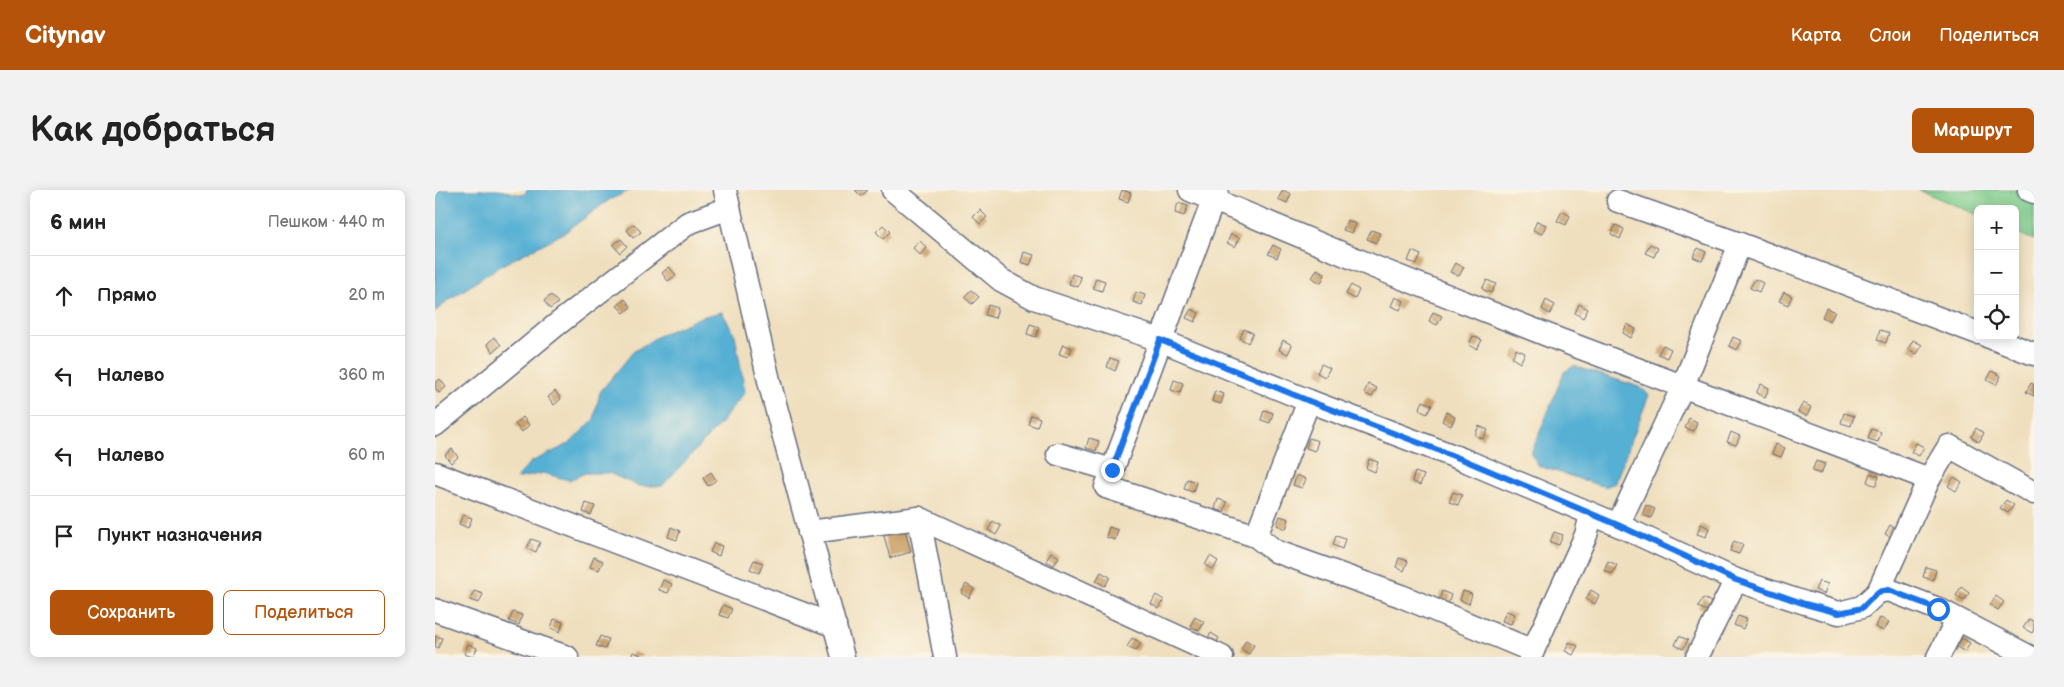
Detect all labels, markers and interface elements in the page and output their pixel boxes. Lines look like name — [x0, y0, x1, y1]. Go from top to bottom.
text: Citynav — [25, 21, 106, 50]
text: Карта — [1791, 25, 1841, 46]
text: Слои — [1869, 25, 1911, 46]
text: Поделиться — [1939, 25, 2039, 46]
button: Маршрут — [1912, 108, 2034, 153]
text: Как добраться — [30, 109, 276, 152]
map controls — [1974, 205, 2019, 340]
button: + — [1974, 205, 2019, 250]
text: 6 мин — [50, 210, 106, 235]
text: Пешком · 440 m — [268, 213, 385, 232]
button: − — [1974, 250, 2019, 295]
icon: ahead — [50, 282, 78, 310]
text: Прямо — [97, 284, 157, 307]
text: 20 m — [349, 286, 385, 305]
button: locate — [1974, 295, 2019, 340]
icon: left — [50, 362, 78, 390]
text: Налево — [97, 364, 164, 387]
text: 360 m — [338, 366, 385, 385]
icon: left — [50, 442, 78, 470]
text: Налево — [97, 444, 164, 467]
text: 60 m — [348, 446, 385, 465]
route end — [1101, 459, 1124, 482]
icon: arrive — [50, 522, 78, 550]
text: Пункт назначения — [97, 524, 262, 547]
button: Сохранить — [50, 590, 213, 635]
button: Поделиться — [223, 590, 385, 635]
route start — [1927, 598, 1950, 621]

